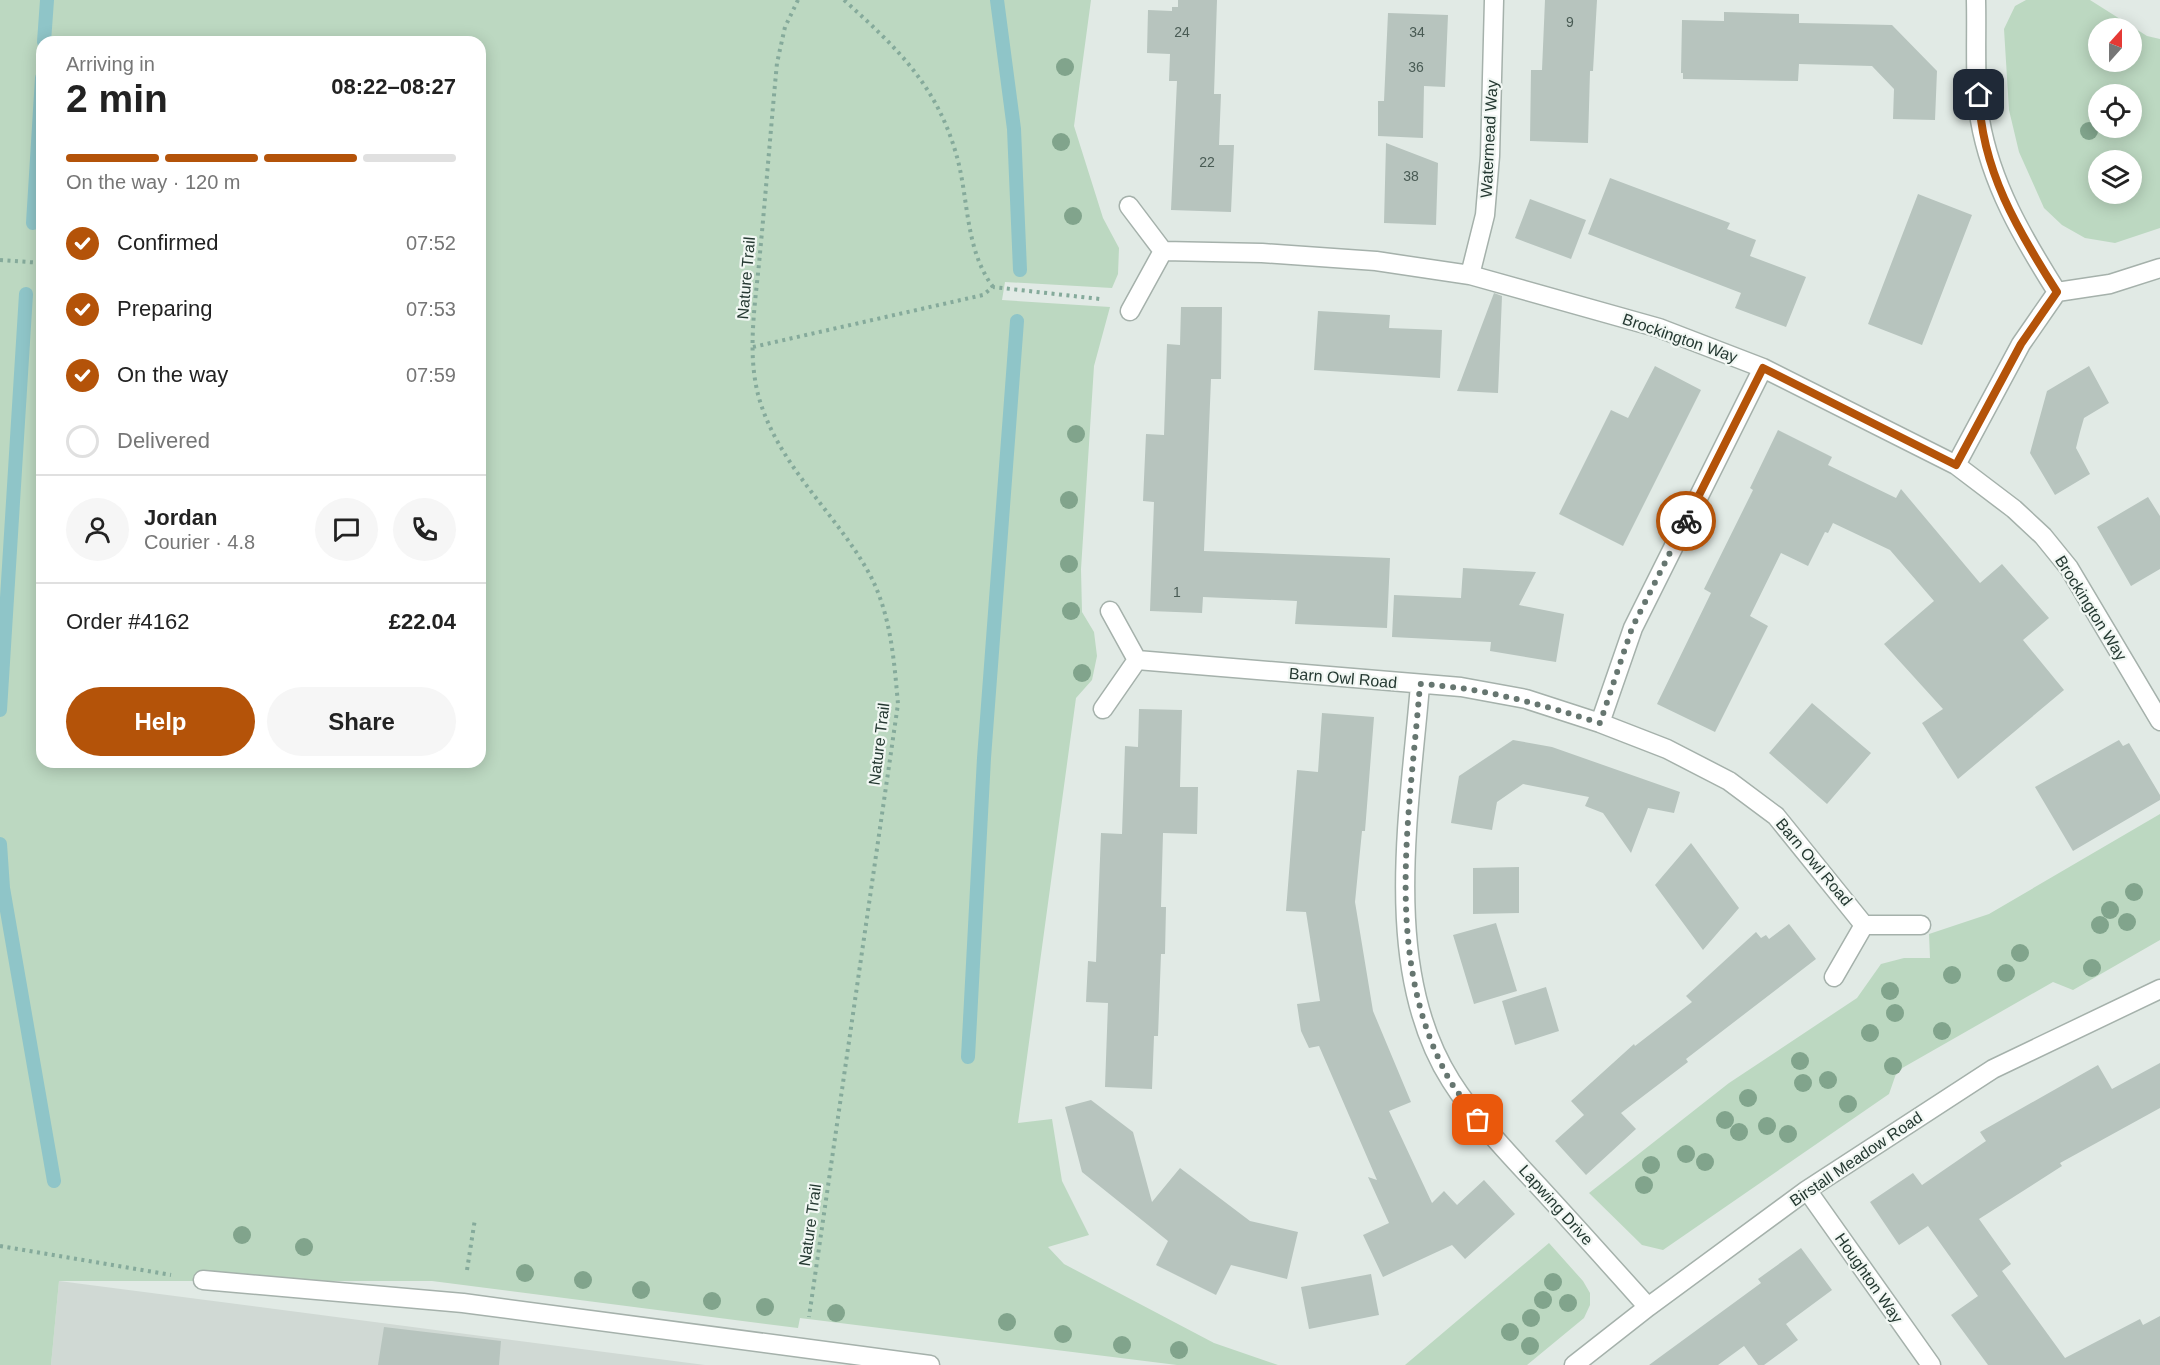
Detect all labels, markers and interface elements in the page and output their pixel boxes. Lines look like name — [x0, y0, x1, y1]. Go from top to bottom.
house number: 9 — [1566, 14, 1574, 30]
north arrow — [2088, 18, 2142, 72]
map controls — [2088, 18, 2142, 204]
house number: 24 — [1174, 24, 1190, 40]
house number: 34 — [1409, 24, 1425, 40]
text: Arriving in — [66, 53, 155, 75]
house number: 36 — [1408, 59, 1424, 75]
pin — [1953, 69, 2004, 120]
text: 08:22–08:27 — [331, 74, 456, 99]
text: 2 min — [66, 77, 168, 120]
icon: home — [1962, 78, 1995, 111]
street label: Watermead Way — [1477, 80, 1501, 198]
button: locate — [2088, 84, 2142, 138]
button: layers — [2088, 150, 2142, 204]
house number: 22 — [1199, 154, 1215, 170]
house number: 38 — [1403, 168, 1419, 184]
text: On the way · 120 m — [66, 171, 241, 193]
icon: check — [66, 227, 99, 260]
text: Confirmed — [117, 230, 218, 255]
text: 07:52 — [406, 232, 456, 254]
street label: Nature Trail — [734, 236, 758, 320]
icon: check — [66, 293, 99, 326]
text: Preparing — [117, 296, 212, 321]
text: 07:53 — [406, 298, 456, 320]
street label: Brockington Way — [1620, 310, 1740, 366]
icon: check — [66, 359, 99, 392]
text: On the way — [117, 362, 228, 387]
text: 07:59 — [406, 364, 456, 386]
text: Delivered — [117, 428, 210, 453]
courier — [1656, 491, 1716, 551]
button: person — [66, 498, 129, 561]
button: chat — [315, 498, 378, 561]
button: phone — [393, 498, 456, 561]
text: Jordan — [144, 505, 217, 530]
icon: bike — [1670, 505, 1703, 538]
text: Courier · 4.8 — [144, 531, 255, 553]
street label: Brockington Way — [2052, 552, 2130, 664]
house number: 1 — [1173, 584, 1181, 600]
text: Order #4162 — [66, 609, 190, 634]
text: £22.04 — [389, 609, 456, 634]
street label: Barn Owl Road — [1288, 665, 1398, 691]
button: Help — [66, 687, 255, 756]
button: Share — [267, 687, 456, 756]
street label: Nature Trail — [866, 702, 892, 786]
street label: Barn Owl Road — [1773, 815, 1855, 909]
pin — [1452, 1094, 1503, 1145]
icon: bag — [1461, 1103, 1494, 1136]
street label: Birstall Meadow Road — [1787, 1108, 1925, 1210]
street label: Lapwing Drive — [1516, 1162, 1596, 1248]
street label: Nature Trail — [796, 1183, 824, 1267]
street label: Houghton Way — [1832, 1230, 1906, 1326]

